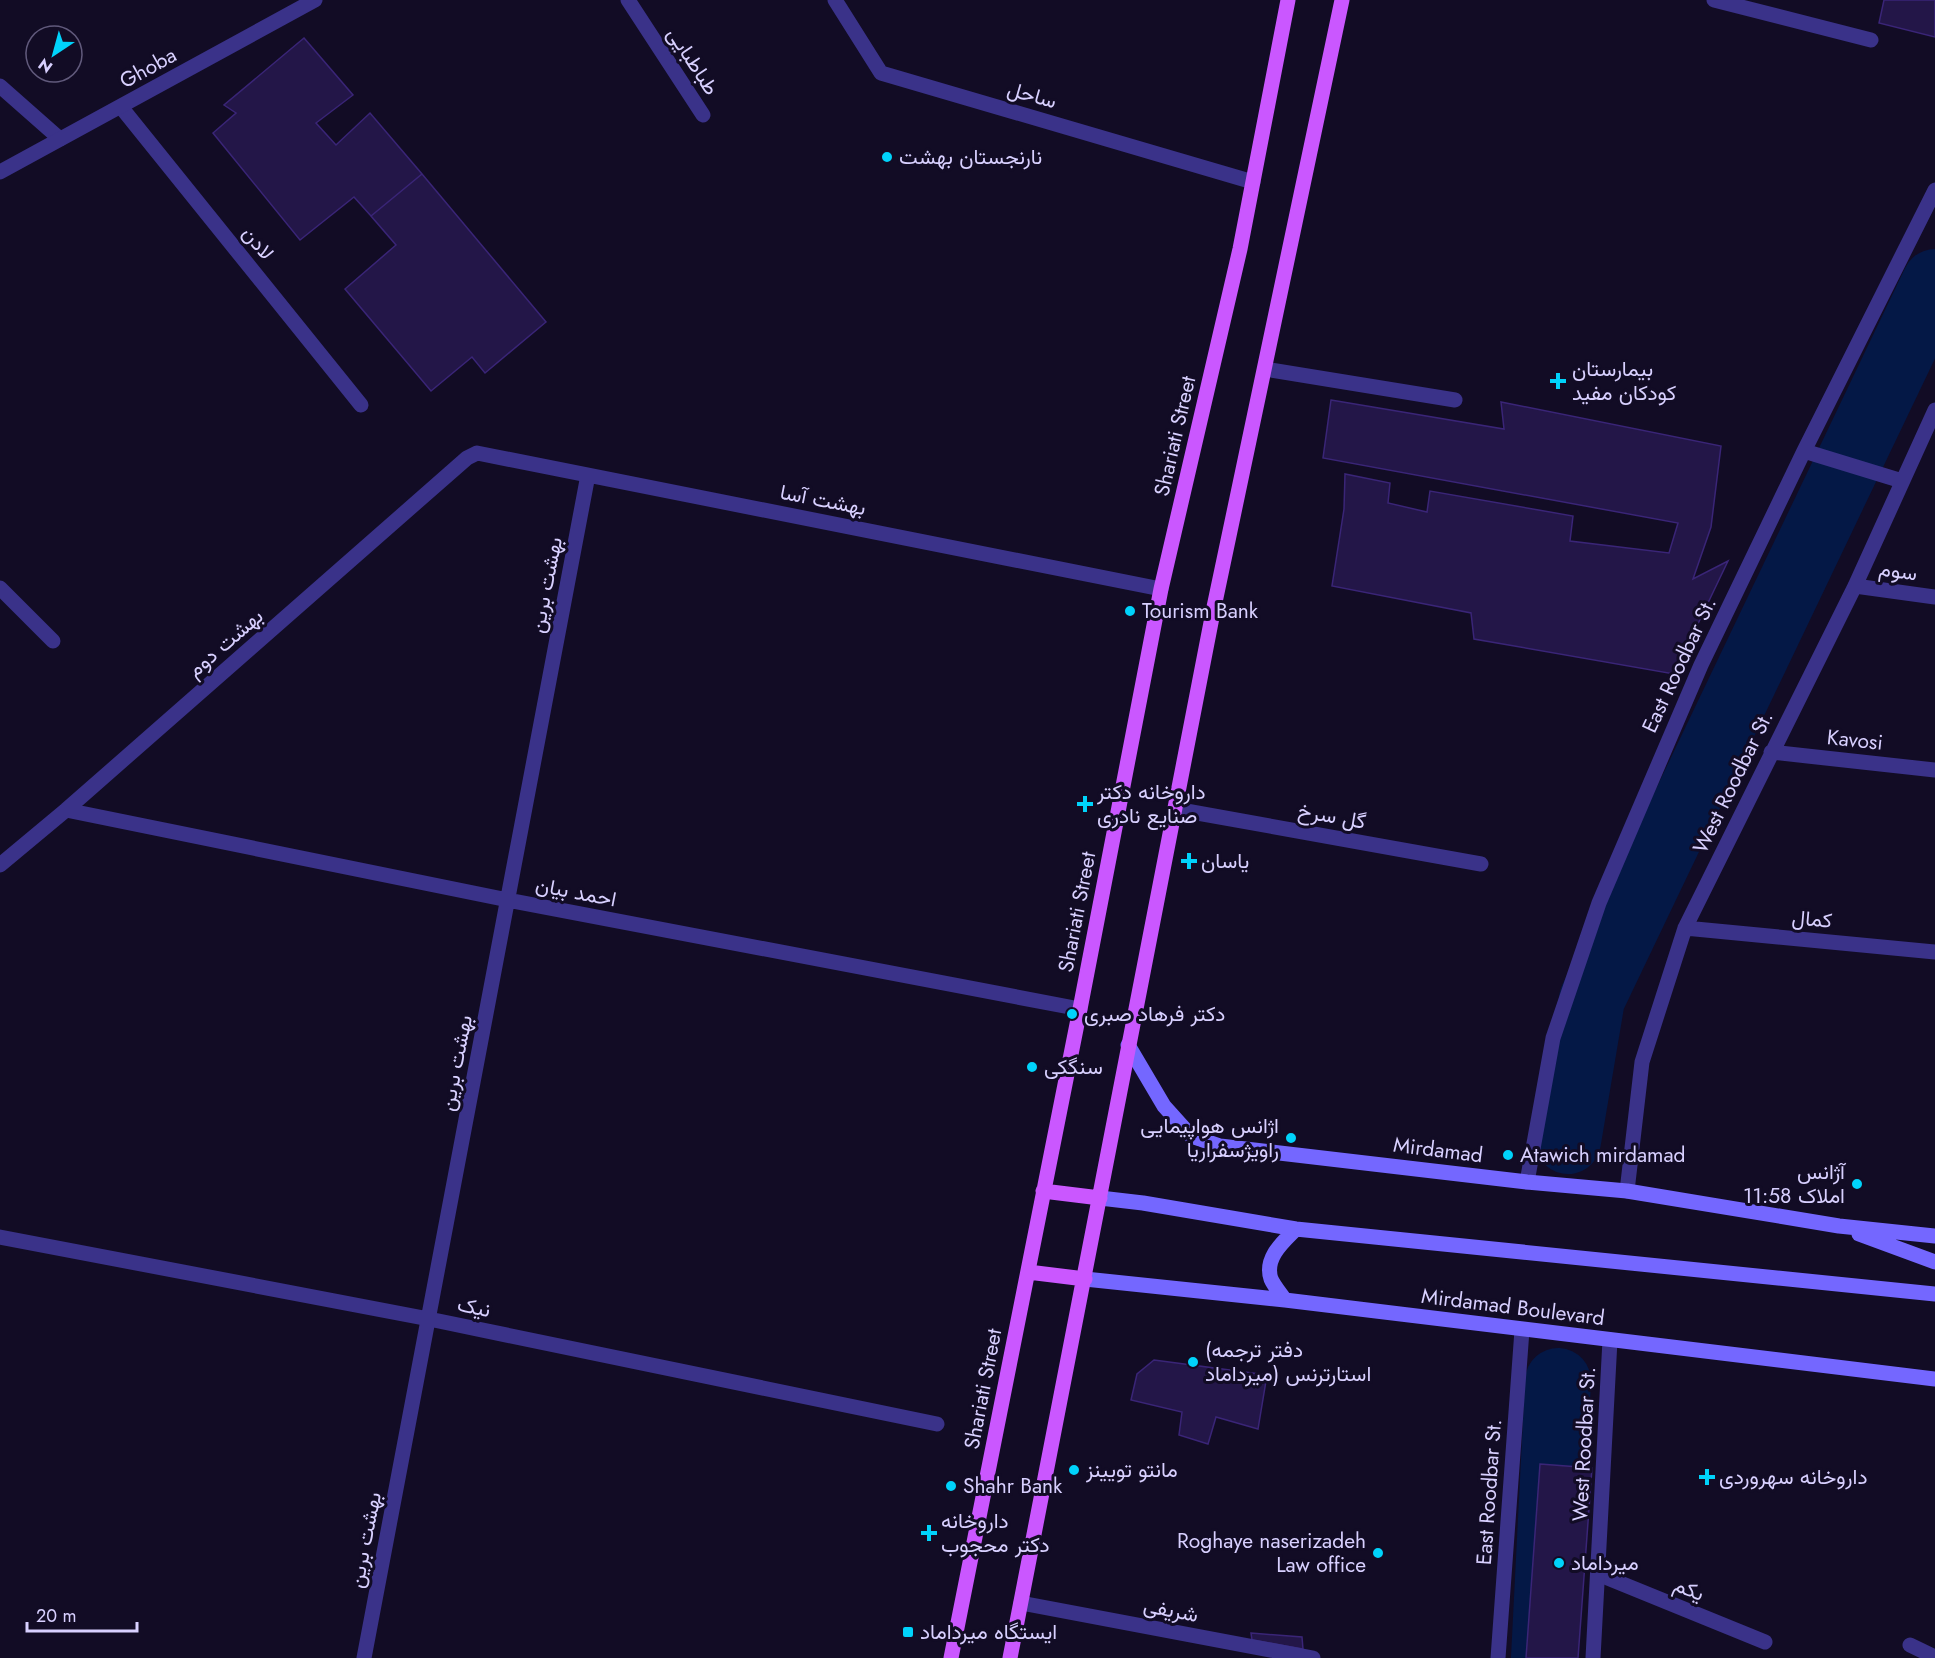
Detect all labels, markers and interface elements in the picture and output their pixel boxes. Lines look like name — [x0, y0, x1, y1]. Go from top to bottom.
street label: طباطبایی — [660, 21, 726, 101]
north arrow — [24, 24, 84, 84]
street label: Ghoba — [114, 40, 182, 96]
text: N — [34, 53, 57, 79]
street label: ساحل — [1004, 74, 1060, 116]
place label: نارنجستان بهشت — [899, 142, 1042, 172]
marker: نارنجستان بهشت — [880, 150, 894, 164]
street label: لادن — [235, 219, 281, 267]
place label: بیمارستان کودکان مفید — [1572, 354, 1676, 408]
marker: بیمارستان کودکان مفید — [1549, 372, 1567, 390]
street label: Shariati Street — [1147, 373, 1203, 499]
street label: بهشت آسا — [777, 477, 869, 523]
street label: بهشت برین — [522, 535, 570, 635]
street label: سوم — [1877, 553, 1919, 589]
street label: East Roodbar St. — [1634, 592, 1724, 738]
place label: Tourism Bank — [1142, 596, 1259, 626]
street label: بهشت دوم — [180, 601, 270, 685]
marker: Tourism Bank — [1123, 604, 1137, 618]
street label: West Roodbar St. — [1686, 706, 1780, 858]
street label: Kavosi — [1825, 722, 1885, 758]
place label: داروخانه دکتر صنايع نادری — [1096, 777, 1206, 831]
street label: گل سرخ — [1296, 795, 1368, 837]
marker: داروخانه دکتر صنايع نادری — [1078, 797, 1092, 811]
place label: یاسان — [1201, 846, 1249, 876]
street label: Shariati Street — [1051, 849, 1103, 975]
marker: یاسان — [1182, 854, 1196, 868]
street label: احمد بیان — [533, 869, 619, 915]
street label: کمال — [1791, 902, 1833, 936]
place label: دکتر فرهاد صبری — [1084, 999, 1225, 1029]
marker: دکتر فرهاد صبری — [1065, 1007, 1079, 1021]
street label: بهشت برین — [432, 1013, 480, 1113]
place label: سنگکی — [1044, 1052, 1103, 1082]
marker: سنگکی — [1025, 1060, 1039, 1074]
place label: اژانس هواپیمایی راویژسفراریا — [1140, 1111, 1279, 1165]
street label: Mirdamad — [1391, 1130, 1485, 1170]
marker: اژانس هواپیمایی راویژسفراریا — [1284, 1131, 1298, 1145]
place label: Atawich mirdamad — [1520, 1140, 1686, 1170]
marker: Atawich mirdamad — [1501, 1148, 1515, 1162]
place label: آژانس املاک 11:58 — [1743, 1157, 1847, 1211]
marker: آژانس املاک 11:58 — [1850, 1177, 1864, 1191]
street label: Mirdamad Boulevard — [1420, 1281, 1606, 1333]
street label: نیک — [455, 1289, 493, 1325]
street label: Shariati Street — [957, 1326, 1009, 1452]
place label: (دفتر ترجمه استارترنس (میرداماد — [1205, 1335, 1371, 1389]
marker: (دفتر ترجمه استارترنس (میرداماد — [1186, 1355, 1200, 1369]
street label: West Roodbar St. — [1565, 1366, 1603, 1522]
street label: East Roodbar St. — [1469, 1418, 1509, 1566]
place label: مانتو تویینز — [1085, 1455, 1178, 1485]
place label: داروخانه سهروردی — [1719, 1462, 1867, 1492]
marker: مانتو تویینز — [1067, 1463, 1081, 1477]
marker: داروخانه سهروردی — [1700, 1470, 1714, 1484]
place label: Shahr Bank — [963, 1471, 1063, 1501]
marker: Shahr Bank — [944, 1479, 958, 1493]
street label: بهشت برین — [341, 1490, 389, 1590]
place label: داروخانه دکتر محجوب — [941, 1506, 1050, 1560]
marker: داروخانه دکتر محجوب — [922, 1526, 936, 1540]
place label: Roghaye naserizadeh Law office — [1177, 1526, 1366, 1580]
marker: Roghaye naserizadeh Law office — [1371, 1546, 1385, 1560]
place label: میرداماد — [1571, 1548, 1639, 1578]
marker: میرداماد — [1552, 1556, 1566, 1570]
street label: یکم — [1669, 1569, 1709, 1609]
street label: شریفی — [1141, 1590, 1201, 1630]
scale bar — [27, 1595, 136, 1633]
text: 20 m — [36, 1603, 76, 1629]
place label: ایستگاه میرداماد — [920, 1617, 1057, 1647]
marker: ایستگاه میرداماد — [901, 1625, 915, 1639]

